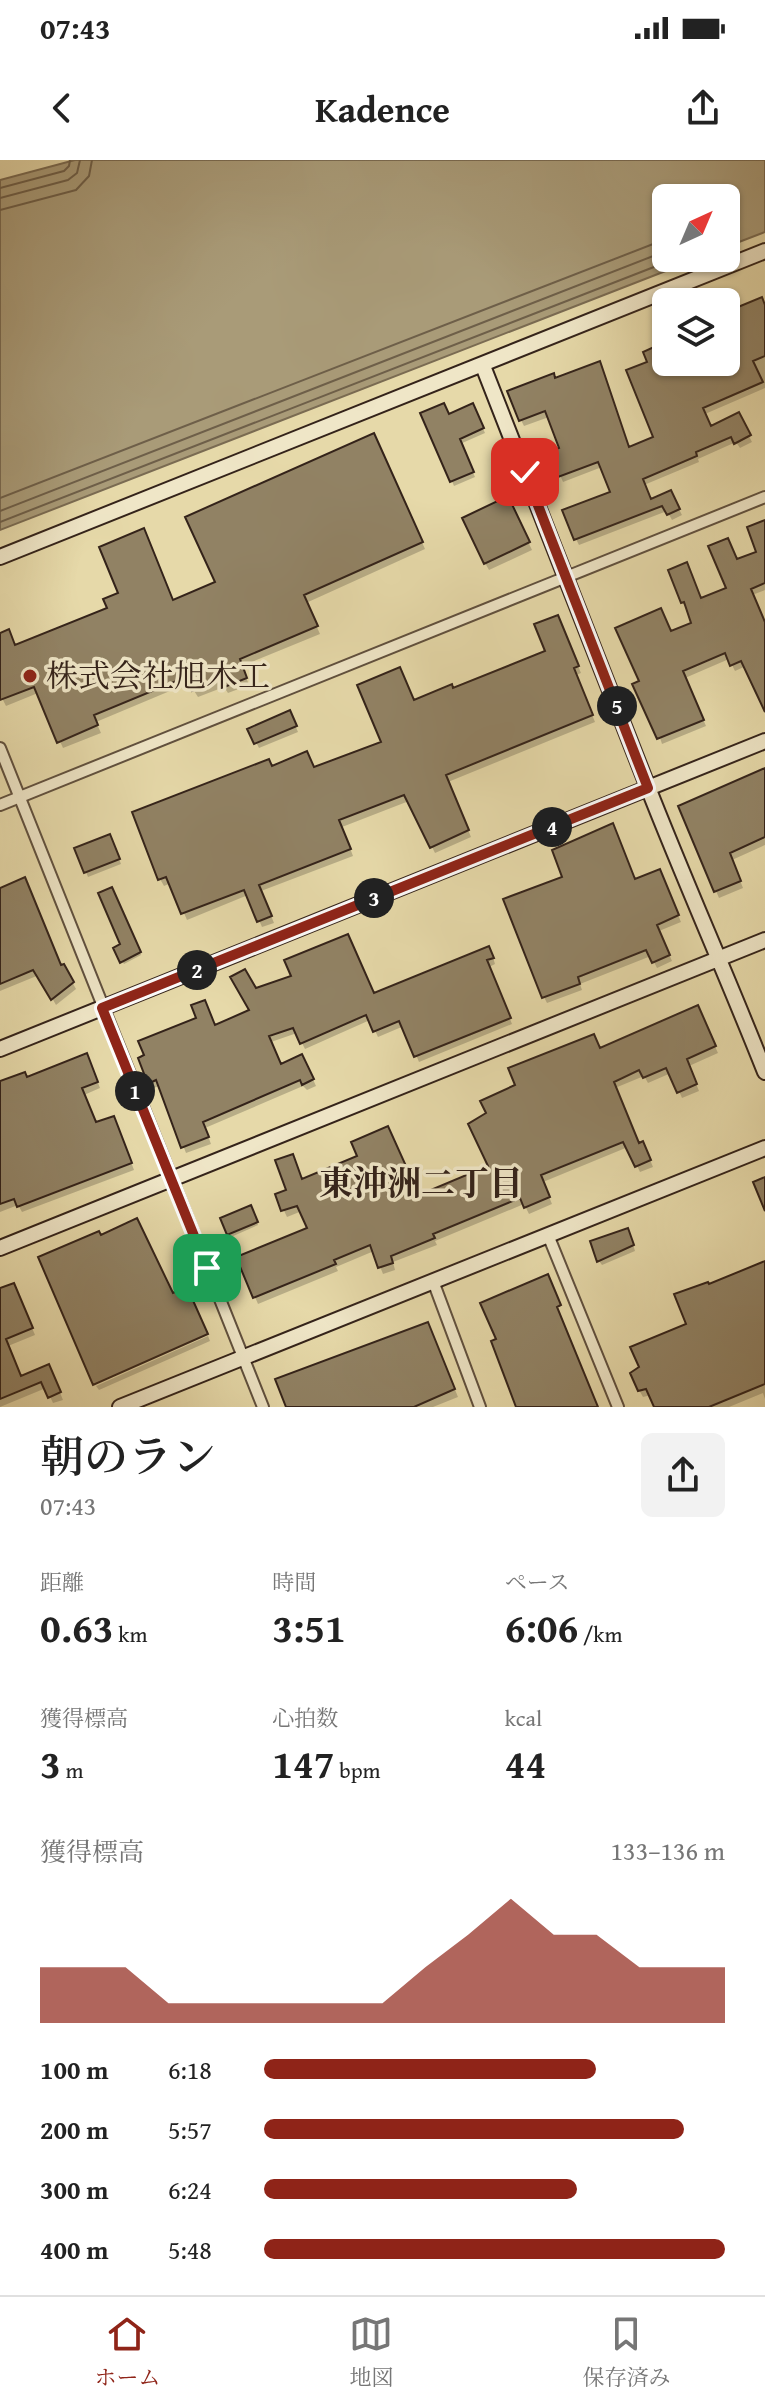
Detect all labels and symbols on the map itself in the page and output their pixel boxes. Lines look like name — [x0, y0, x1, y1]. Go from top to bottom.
north arrow — [652, 184, 740, 272]
pin — [491, 438, 559, 506]
place label: 株式会社旭木工 — [46, 652, 270, 699]
marker: 株式会社旭木工 — [21, 667, 39, 685]
pin: 5 — [597, 686, 637, 726]
pin: 4 — [532, 807, 572, 847]
pin: 3 — [354, 878, 394, 918]
pin: 2 — [177, 950, 217, 990]
pin: 1 — [115, 1071, 155, 1111]
district label: 東沖洲二丁目 — [319, 1158, 523, 1207]
pin — [173, 1234, 241, 1302]

